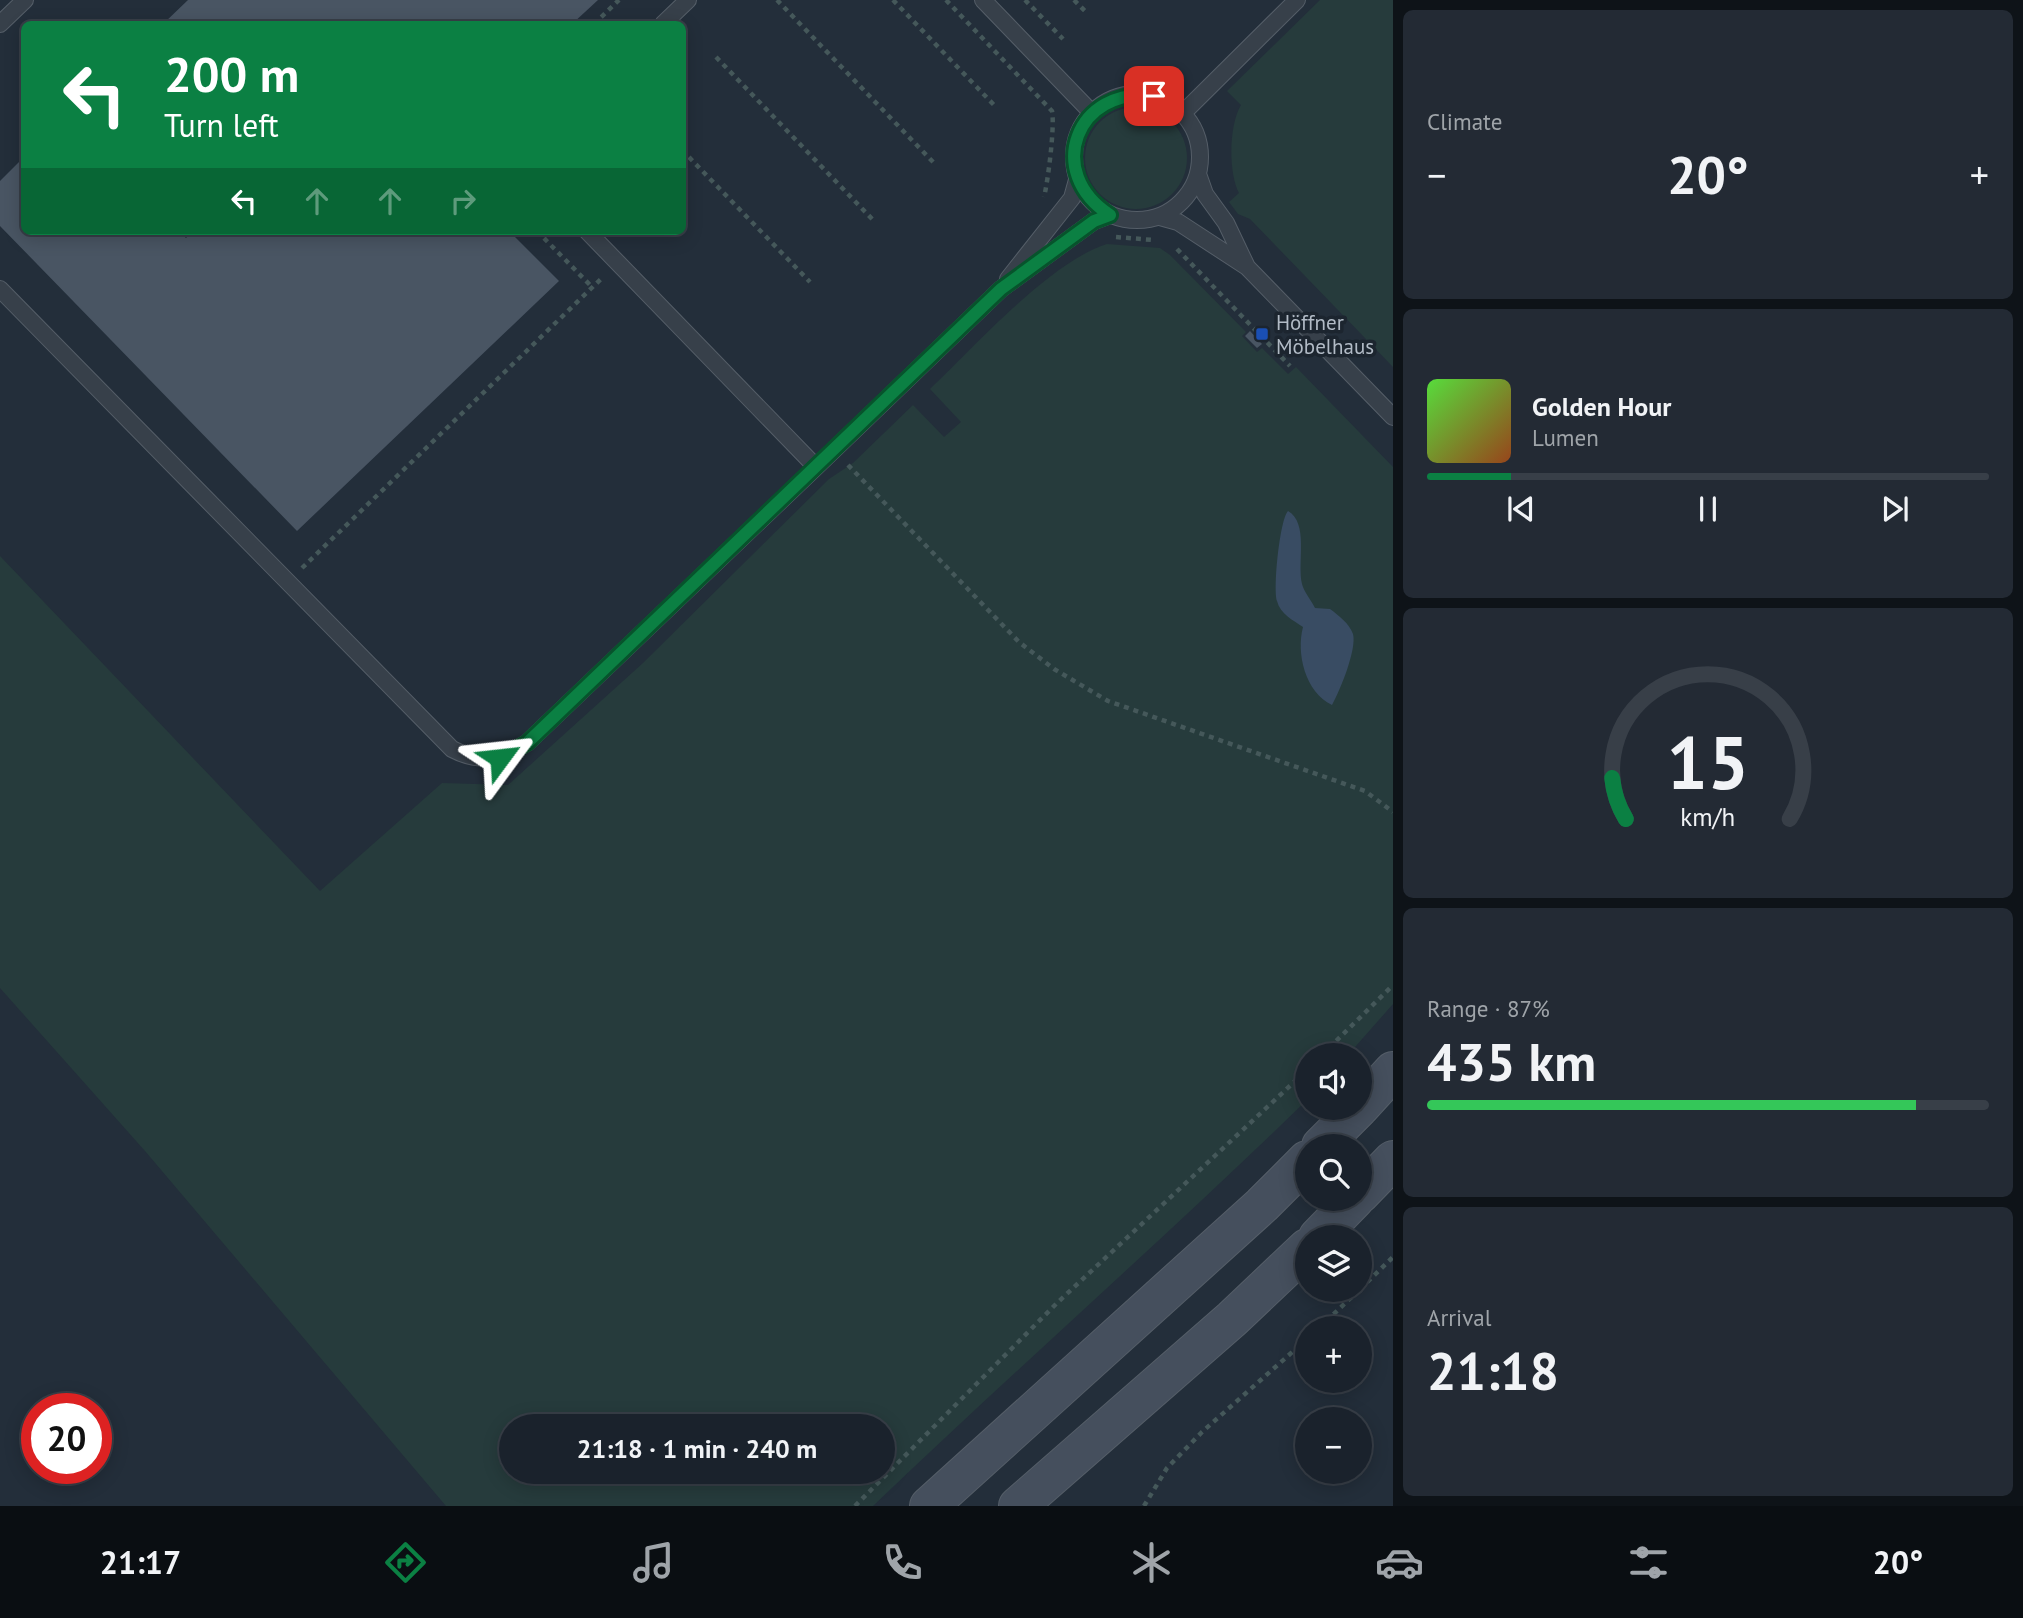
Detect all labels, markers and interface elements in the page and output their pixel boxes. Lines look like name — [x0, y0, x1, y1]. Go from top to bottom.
text: 200 m — [164, 42, 299, 106]
icon: left — [49, 49, 140, 140]
pin — [1124, 66, 1184, 126]
icon: arrive — [1135, 77, 1173, 115]
text: Turn left — [164, 104, 279, 146]
text: Climate — [1427, 107, 1502, 136]
text: 20° — [1667, 141, 1749, 208]
text: − — [1427, 150, 1446, 199]
text: + — [1970, 150, 1989, 199]
icon: left — [225, 182, 263, 220]
icon: ahead — [298, 182, 336, 220]
icon: ahead — [371, 182, 409, 220]
icon: right — [444, 182, 482, 220]
place label: Höffner Möbelhaus — [1276, 309, 1374, 360]
marker: Höffner Möbelhaus — [1254, 326, 1270, 342]
text: Golden Hour — [1532, 390, 1671, 423]
text: Lumen — [1532, 423, 1599, 452]
icon: previous — [1502, 490, 1540, 528]
icon: pause — [1689, 490, 1727, 528]
icon: next — [1876, 490, 1914, 528]
text: 15 — [1667, 715, 1749, 809]
position arrow — [463, 721, 537, 795]
text: km/h — [1681, 801, 1735, 833]
text: Range · 87% — [1427, 994, 1550, 1023]
text: 435 km — [1427, 1028, 1596, 1095]
map controls — [1295, 1043, 1372, 1484]
button: sound — [1295, 1043, 1372, 1120]
button: search — [1295, 1134, 1372, 1211]
button: layers — [1295, 1225, 1372, 1302]
text: Arrival — [1427, 1303, 1491, 1332]
button: + — [1295, 1316, 1372, 1393]
text: 21:18 — [1427, 1337, 1559, 1404]
speed limit sign: 20 — [21, 1393, 112, 1484]
button: − — [1295, 1407, 1372, 1484]
text: 21:18 · 1 min · 240 m — [577, 1432, 817, 1465]
icon: directions — [381, 1538, 430, 1587]
icon: music — [629, 1538, 678, 1587]
icon: phone — [878, 1538, 927, 1587]
icon: climate — [1127, 1538, 1176, 1587]
icon: car — [1375, 1538, 1424, 1587]
icon: filters — [1624, 1538, 1673, 1587]
text: 21:17 — [100, 1541, 181, 1583]
text: 20° — [1873, 1541, 1923, 1583]

